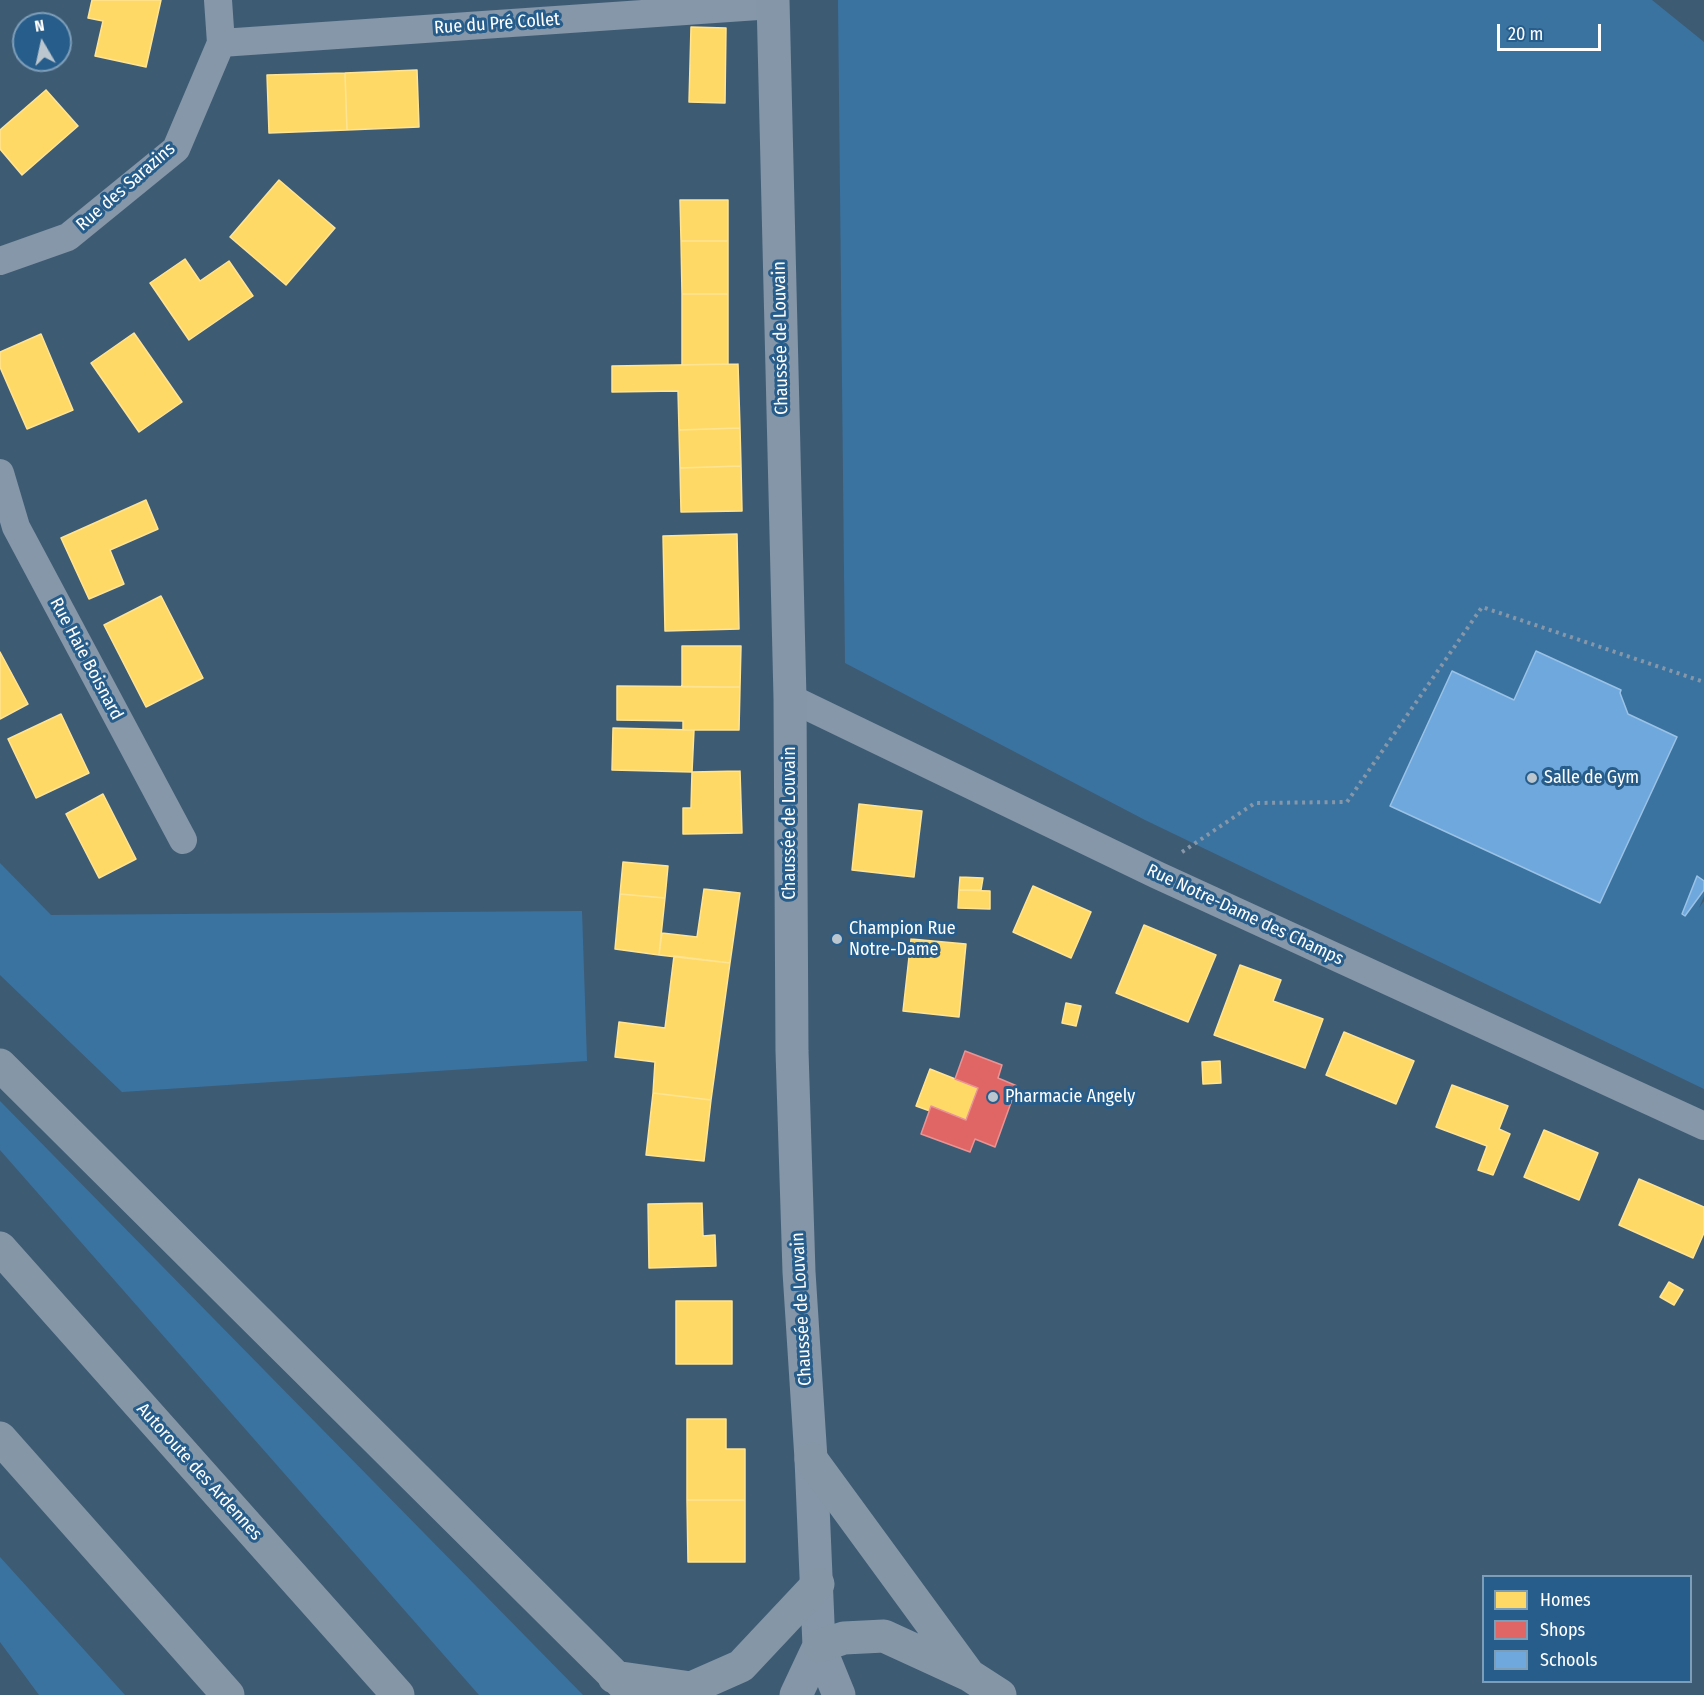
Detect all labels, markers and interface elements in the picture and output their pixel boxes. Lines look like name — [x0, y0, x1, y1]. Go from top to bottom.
street label: Rue du Pré Collet — [433, 9, 561, 39]
north arrow — [12, 12, 72, 72]
scale bar — [1500, 12, 1604, 50]
text: N — [33, 16, 46, 36]
text: 20 m — [1508, 23, 1543, 45]
street label: Rue des Sarazins — [72, 138, 180, 236]
street label: Chaussée de Louvain — [769, 261, 793, 415]
street label: Rue Haie Boisnard — [45, 594, 127, 724]
street label: Chaussée de Louvain — [779, 746, 801, 900]
place label: Salle de Gym — [1544, 767, 1639, 789]
marker: Salle de Gym — [1525, 771, 1539, 785]
street label: Rue Notre-Dame des Champs — [1143, 860, 1347, 970]
place label: Champion Rue Notre-Dame — [849, 918, 956, 960]
marker: Champion Rue Notre-Dame — [830, 932, 844, 946]
place label: Pharmacie Angely — [1005, 1086, 1135, 1108]
marker: Pharmacie Angely — [986, 1090, 1000, 1104]
street label: Chaussée de Louvain — [787, 1232, 817, 1386]
street label: Autoroute des Ardennes — [132, 1399, 266, 1545]
legend — [1482, 1575, 1692, 1683]
text: Homes — [1540, 1589, 1591, 1611]
text: Shops — [1540, 1619, 1585, 1641]
text: Schools — [1540, 1649, 1598, 1671]

